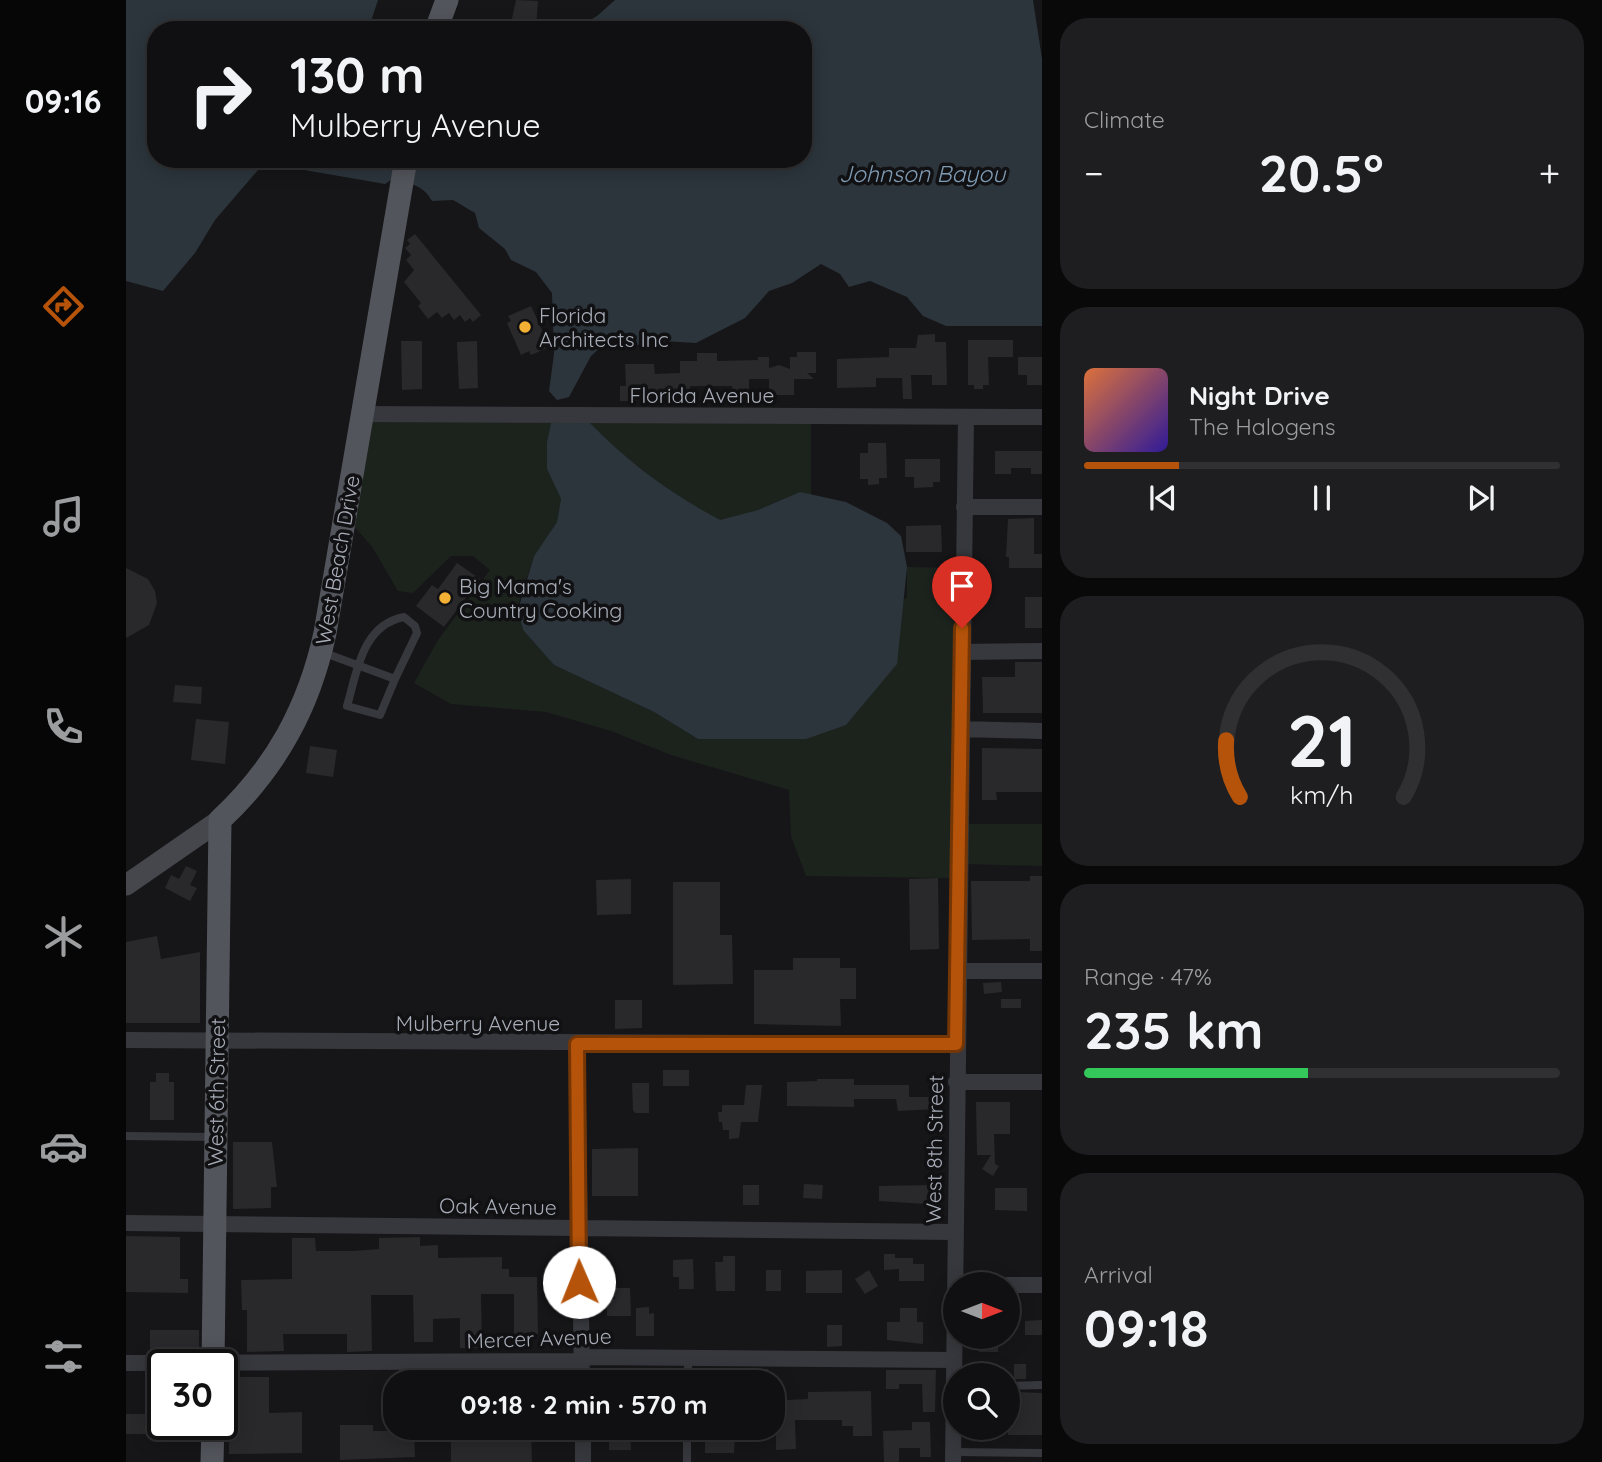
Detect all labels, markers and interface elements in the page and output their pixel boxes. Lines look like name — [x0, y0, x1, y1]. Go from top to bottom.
text: 130 m — [290, 44, 424, 105]
icon: right — [175, 49, 266, 140]
text: 09:16 — [25, 81, 101, 121]
text: Mulberry Avenue — [290, 105, 541, 145]
text: Climate — [1084, 105, 1165, 134]
text: 20.5° — [1259, 140, 1384, 205]
text: − — [1084, 149, 1104, 197]
text: + — [1539, 149, 1560, 197]
water label: Johnson Bayou — [839, 159, 1007, 188]
icon: directions — [39, 282, 88, 331]
place label: Florida Architects Inc — [539, 302, 669, 352]
marker: Florida Architects Inc — [517, 319, 533, 335]
text: Night Drive — [1189, 379, 1330, 412]
street label: Florida Avenue — [630, 382, 774, 408]
text: The Halogens — [1189, 412, 1336, 441]
street label: West Beach Drive — [309, 473, 365, 647]
icon: previous — [1144, 479, 1182, 517]
icon: pause — [1303, 479, 1341, 517]
icon: next — [1462, 479, 1500, 517]
icon: music — [39, 492, 88, 541]
pin — [932, 556, 992, 628]
icon: arrive — [943, 567, 981, 605]
place label: Big Mama's Country Cooking — [459, 573, 622, 623]
marker: Big Mama's Country Cooking — [437, 590, 453, 606]
text: 21 — [1287, 694, 1357, 785]
icon: phone — [39, 702, 88, 751]
text: km/h — [1290, 779, 1354, 810]
icon: climate — [39, 912, 88, 961]
text: Range · 47% — [1084, 962, 1212, 991]
text: 235 km — [1084, 997, 1264, 1062]
street label: Mulberry Avenue — [396, 1010, 560, 1036]
street label: West 6th Street — [202, 1018, 230, 1166]
street label: West 8th Street — [920, 1075, 948, 1223]
icon: car — [39, 1122, 88, 1171]
street label: Oak Avenue — [439, 1192, 557, 1220]
position arrow — [542, 1245, 616, 1319]
text: Arrival — [1084, 1260, 1153, 1289]
north arrow — [943, 1272, 1020, 1349]
map controls — [943, 1272, 1020, 1440]
text: 09:18 — [1084, 1295, 1208, 1360]
street label: Mercer Avenue — [466, 1322, 612, 1354]
icon: filters — [39, 1332, 88, 1381]
speed limit sign: 30 — [147, 1349, 238, 1440]
button: search — [943, 1363, 1020, 1440]
text: 09:18 · 2 min · 570 m — [460, 1388, 708, 1421]

